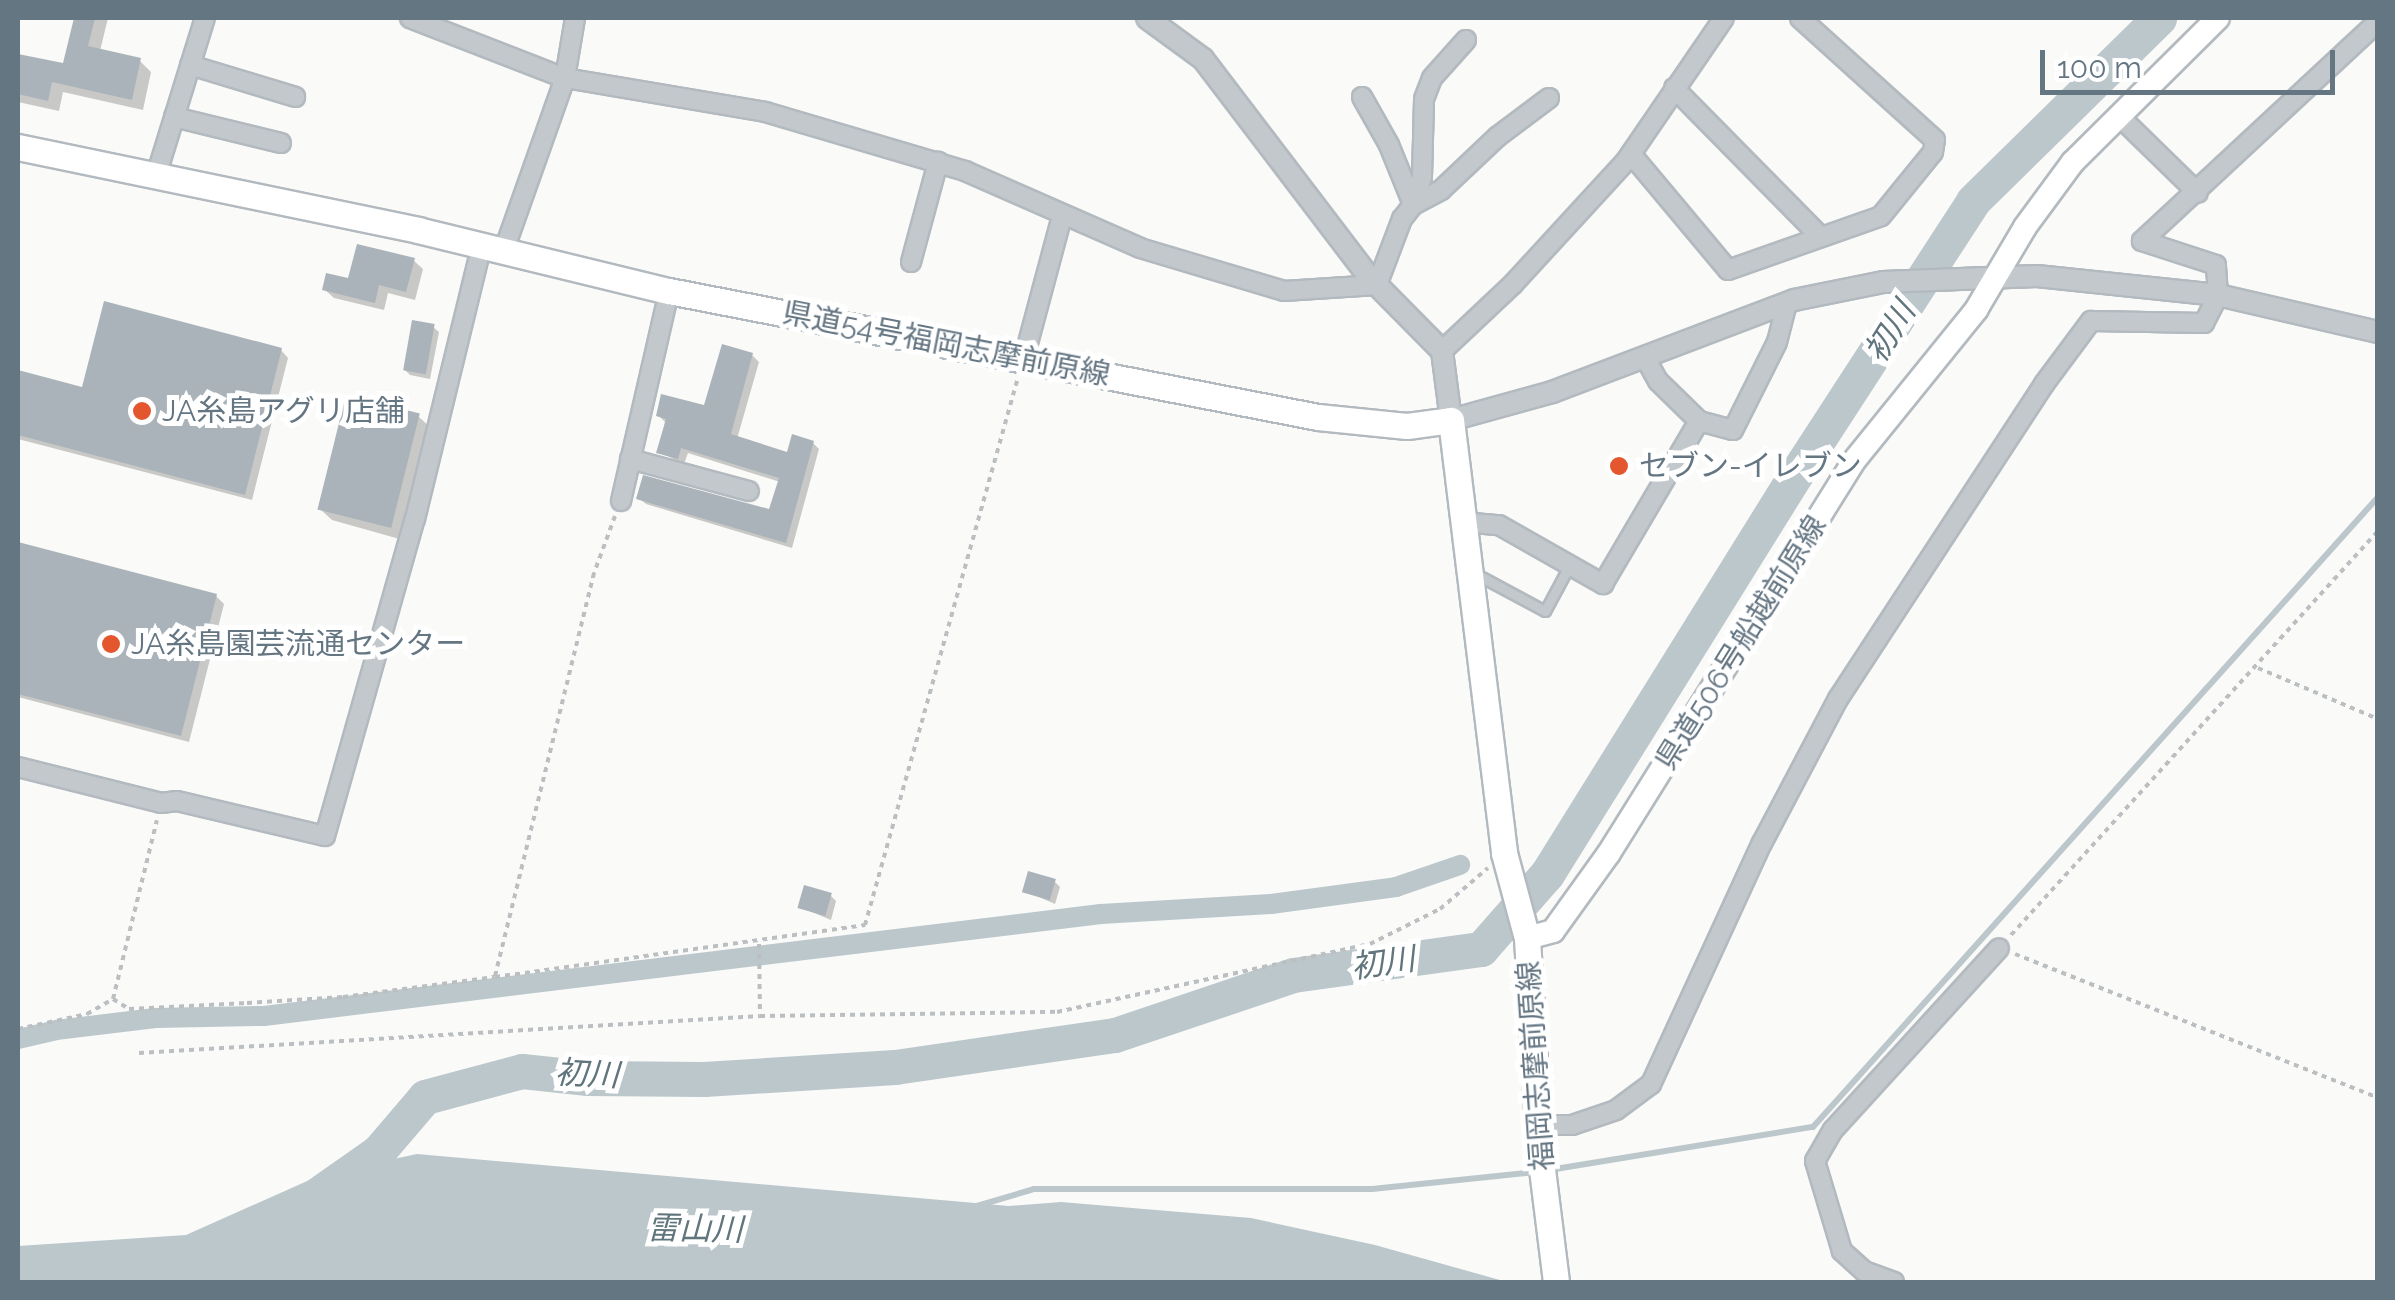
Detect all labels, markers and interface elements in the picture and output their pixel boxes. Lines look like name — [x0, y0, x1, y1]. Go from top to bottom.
scale bar — [2045, 30, 2340, 92]
text: 100 m — [2057, 50, 2142, 85]
street label: 県道54号福岡志摩前原線 — [779, 295, 1113, 393]
water label: 初川 — [1857, 295, 1923, 369]
place label: JA糸島アグリ店舗 — [162, 393, 406, 429]
marker: JA糸島アグリ店舗 — [131, 400, 153, 422]
place label: セブン-イレブン — [1639, 448, 1862, 484]
marker: セブン-イレブン — [1608, 455, 1630, 477]
street label: 県道506号船越前原線 — [1648, 509, 1834, 777]
place label: JA糸島園芸流通センター — [131, 626, 465, 662]
marker: JA糸島園芸流通センター — [100, 633, 122, 655]
water label: 初川 — [1349, 940, 1417, 986]
street label: 福岡志摩前原線 — [1511, 960, 1561, 1172]
water label: 初川 — [554, 1053, 620, 1095]
water label: 雷山川 — [647, 1209, 743, 1249]

